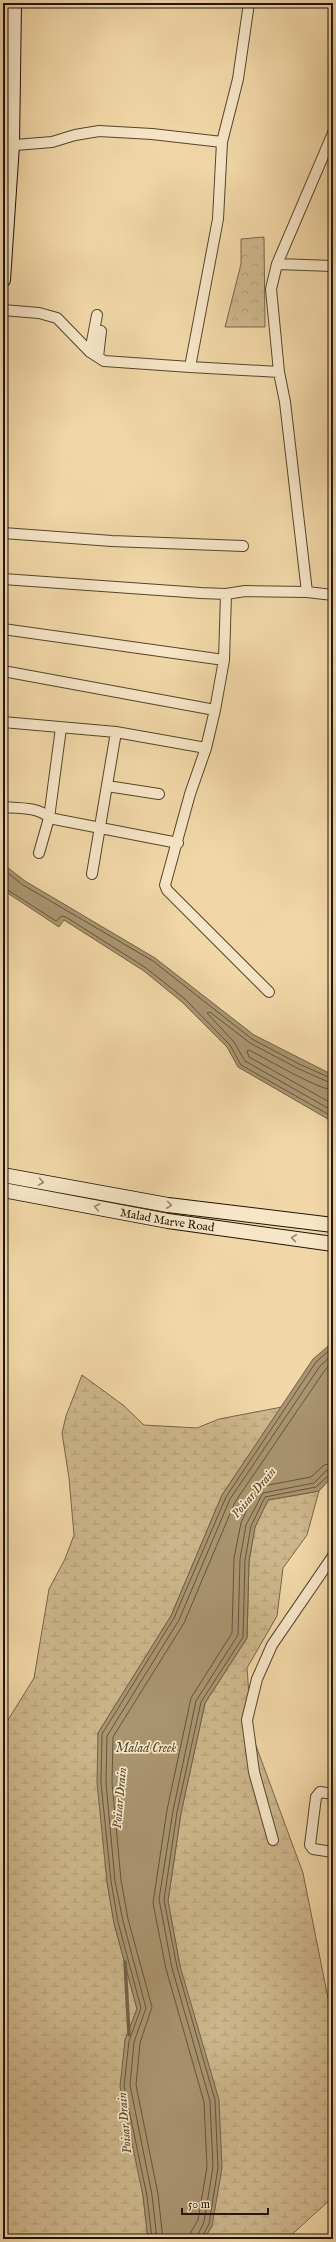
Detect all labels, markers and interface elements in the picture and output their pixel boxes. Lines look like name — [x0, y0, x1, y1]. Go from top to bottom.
one-way arrow — [38, 1177, 44, 1186]
one-way arrow — [166, 1200, 172, 1209]
one-way arrow — [94, 1204, 100, 1212]
street label: Malad Marve Road — [119, 1205, 216, 1235]
one-way arrow — [291, 1234, 297, 1243]
water label: Poisar Drain — [228, 1464, 280, 1522]
water label: Malad Creek — [115, 1740, 177, 1757]
water label: Poisar Drain — [109, 1767, 131, 1829]
water label: Poisar Drain — [114, 2092, 136, 2154]
scale bar — [182, 2190, 268, 2216]
text: 50 m — [188, 2197, 210, 2212]

